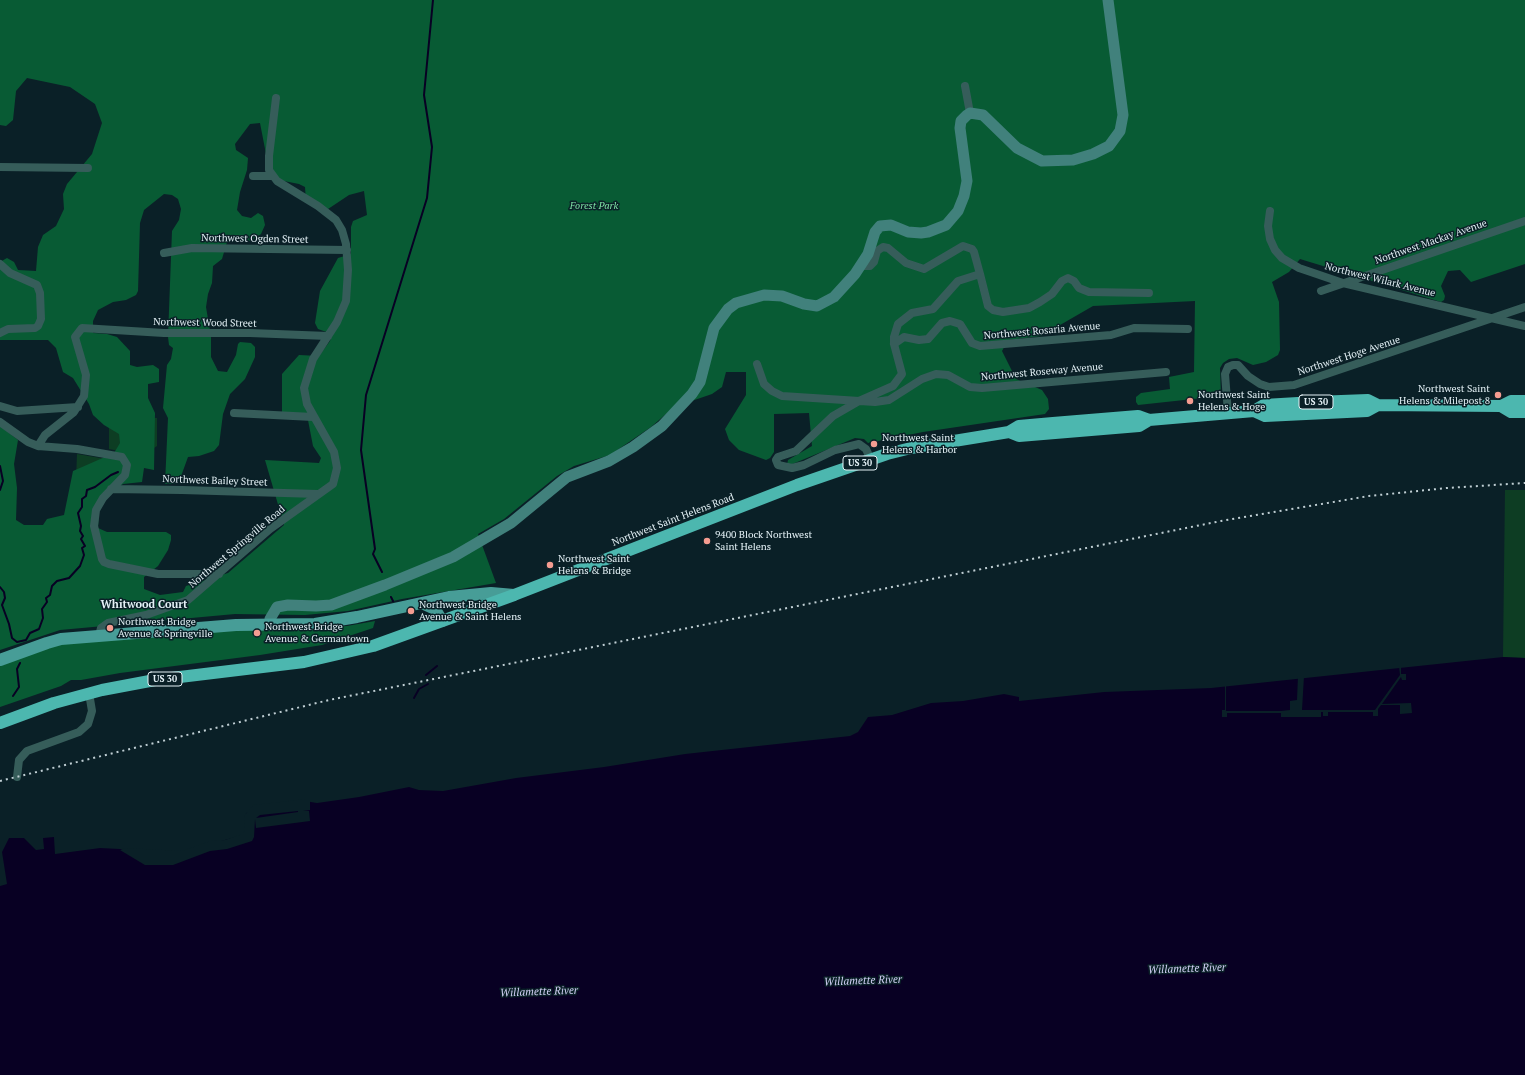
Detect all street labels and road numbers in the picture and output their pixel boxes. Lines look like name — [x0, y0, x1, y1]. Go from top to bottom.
street label: Northwest Mackay Avenue — [1373, 217, 1489, 267]
street label: Northwest Ogden Street — [201, 232, 309, 246]
street label: Northwest Wilark Avenue — [1323, 260, 1437, 300]
street label: Northwest Wood Street — [153, 316, 257, 330]
street label: Northwest Rosaria Avenue — [983, 320, 1101, 342]
street label: Northwest Hoge Avenue — [1296, 334, 1402, 378]
street label: Northwest Roseway Avenue — [980, 361, 1104, 383]
road number: US 30 — [1299, 395, 1333, 409]
road number: US 30 — [843, 456, 877, 470]
street label: Northwest Bailey Street — [162, 473, 268, 489]
street label: Northwest Saint Helens Road — [610, 491, 736, 549]
street label: Northwest Springville Road — [186, 503, 288, 591]
road number: US 30 — [148, 672, 182, 686]

